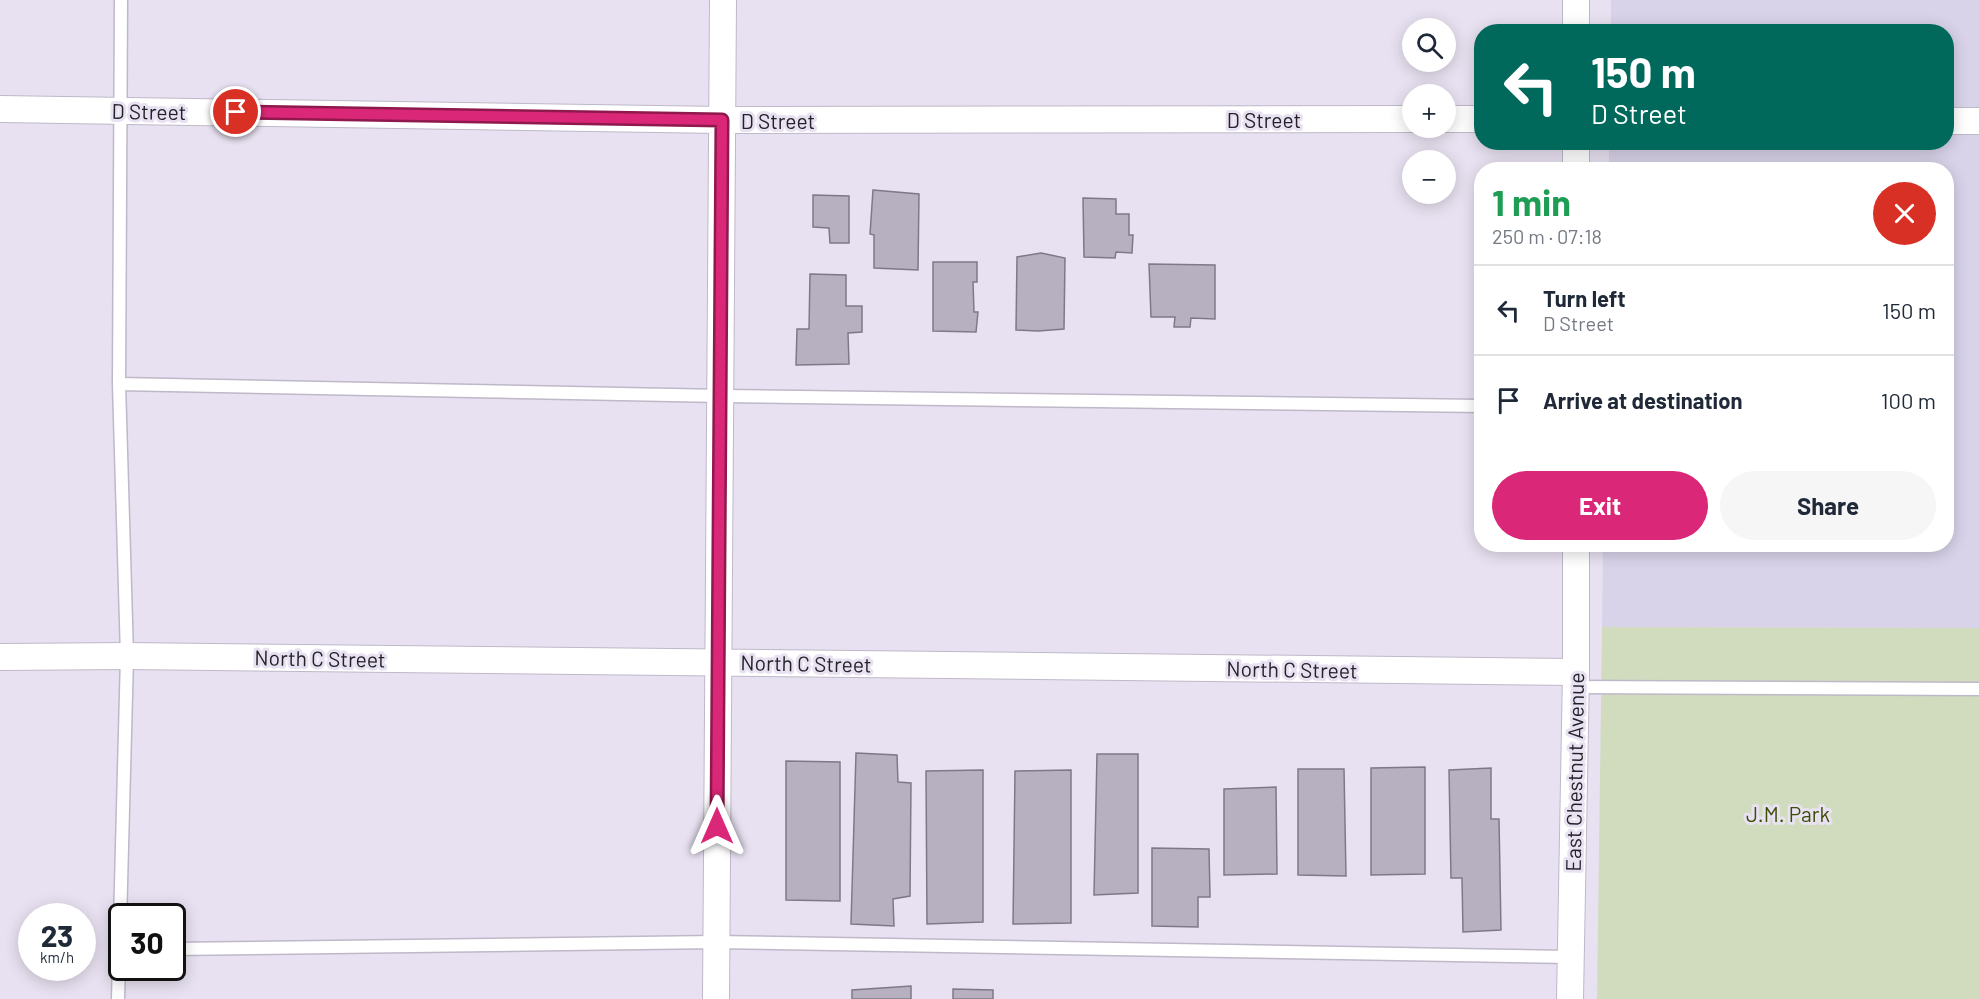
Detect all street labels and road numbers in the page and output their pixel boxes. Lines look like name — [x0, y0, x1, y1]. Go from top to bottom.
street label: D Street — [112, 98, 186, 124]
street label: D Street — [1227, 107, 1301, 132]
street label: D Street — [741, 108, 815, 133]
street label: North C Street — [254, 644, 386, 672]
street label: North C Street — [740, 649, 872, 677]
street label: North C Street — [1226, 655, 1358, 683]
street label: East Chestnut Avenue — [1560, 672, 1588, 872]

